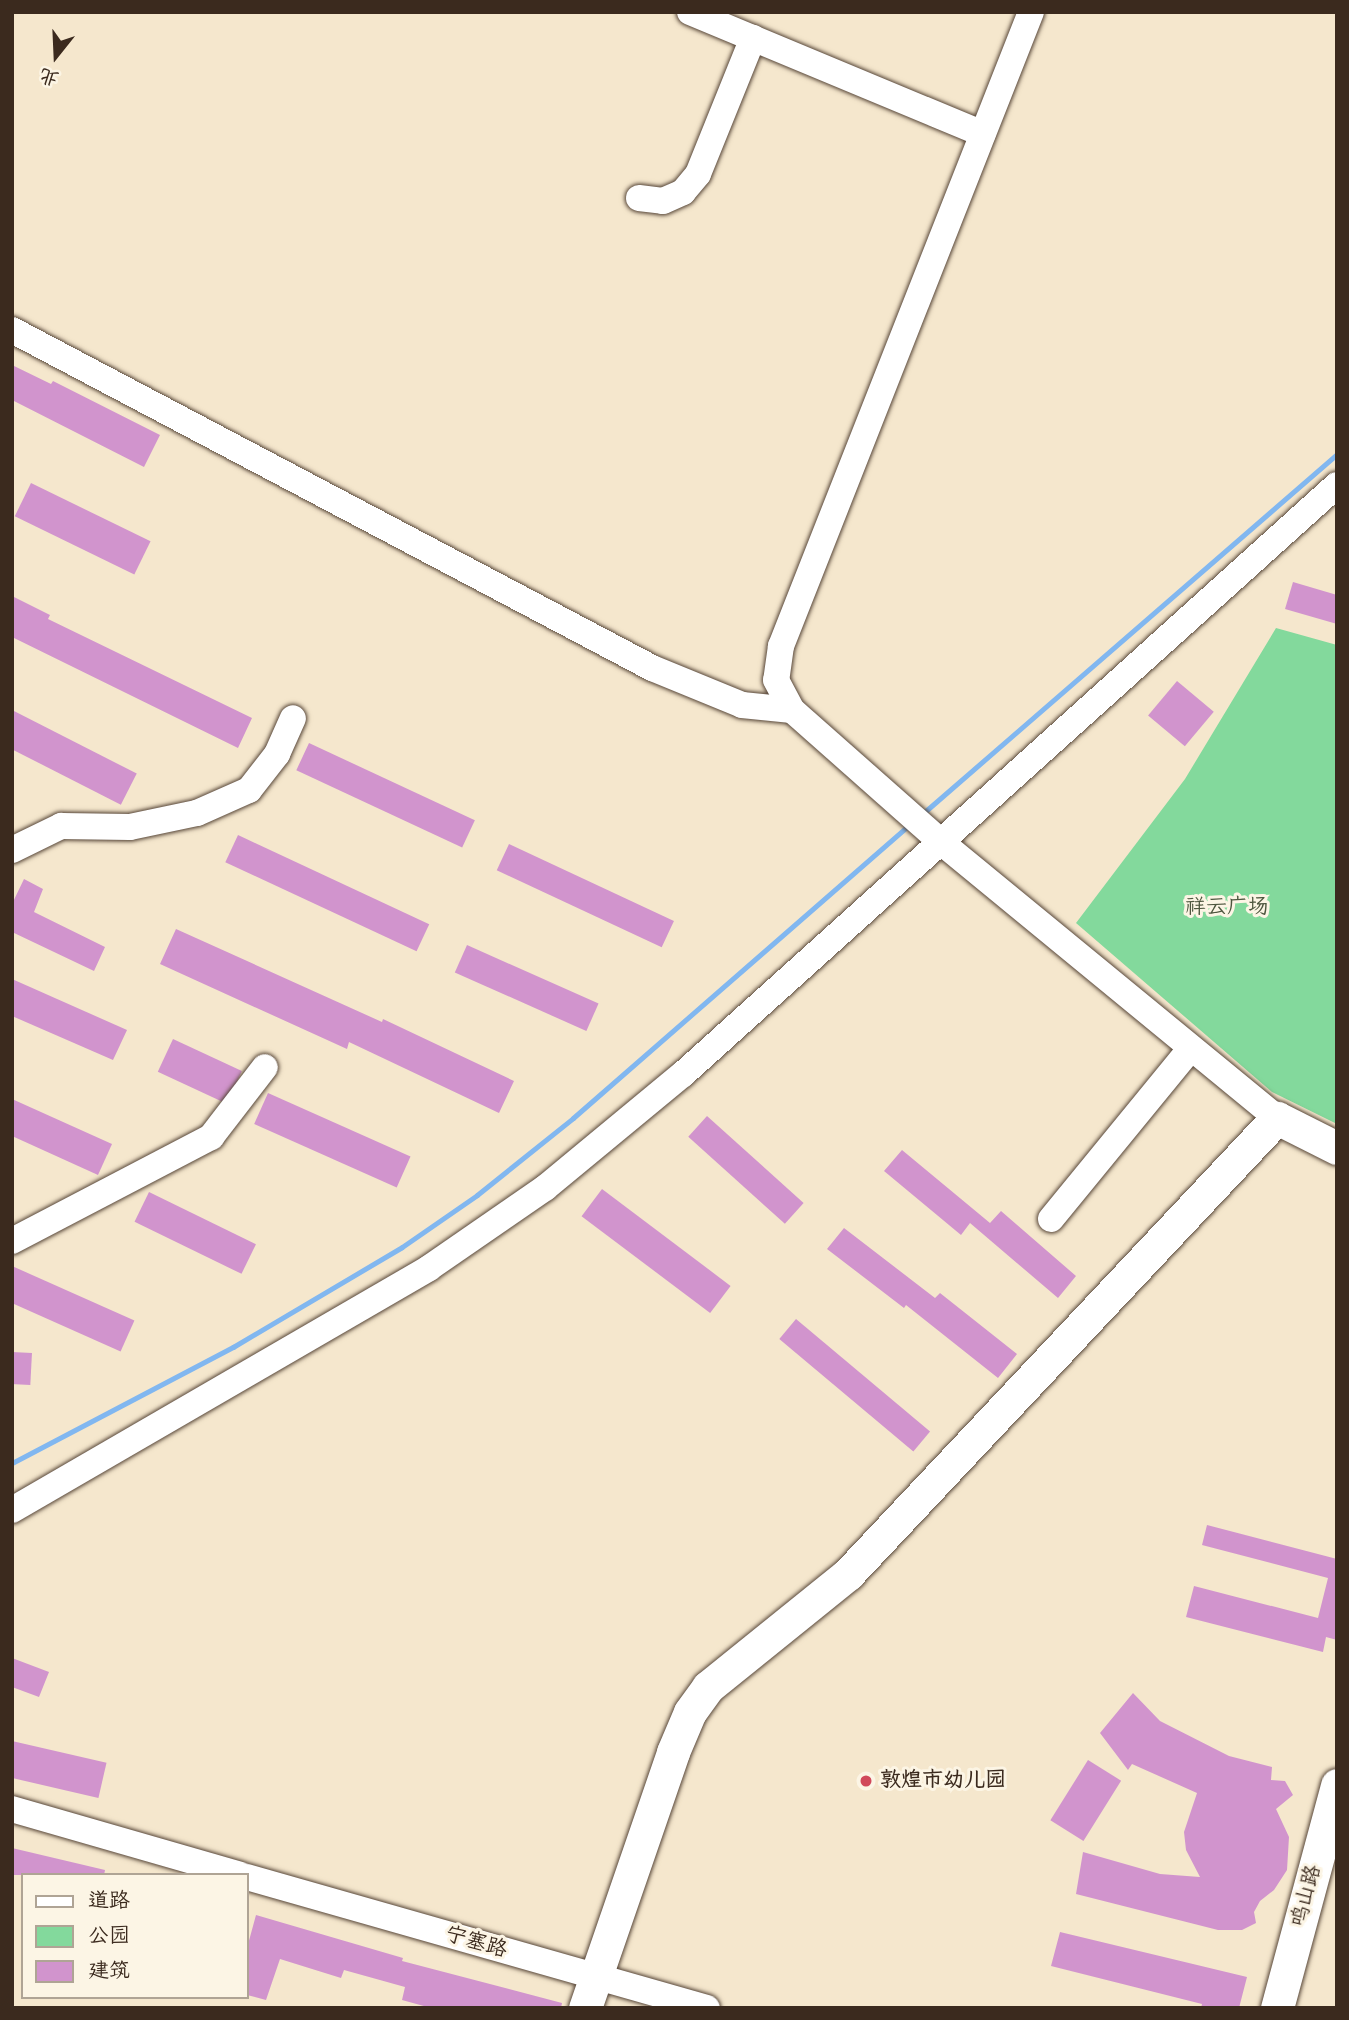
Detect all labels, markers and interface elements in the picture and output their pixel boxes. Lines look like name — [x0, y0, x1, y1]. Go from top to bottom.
north arrow — [21, 21, 91, 91]
text: 北 — [36, 59, 63, 93]
park label: 祥云广场 — [1185, 895, 1269, 921]
place label: 敦煌市幼儿园 — [880, 1768, 1006, 1794]
marker: 敦煌市幼儿园 — [858, 1773, 874, 1789]
street label: 鸣山路 — [1287, 1862, 1327, 1930]
legend — [21, 1873, 248, 1999]
text: 道路 — [88, 1885, 130, 1918]
text: 公园 — [88, 1920, 130, 1953]
street label: 宁塞路 — [442, 1922, 510, 1964]
text: 建筑 — [88, 1955, 130, 1988]

